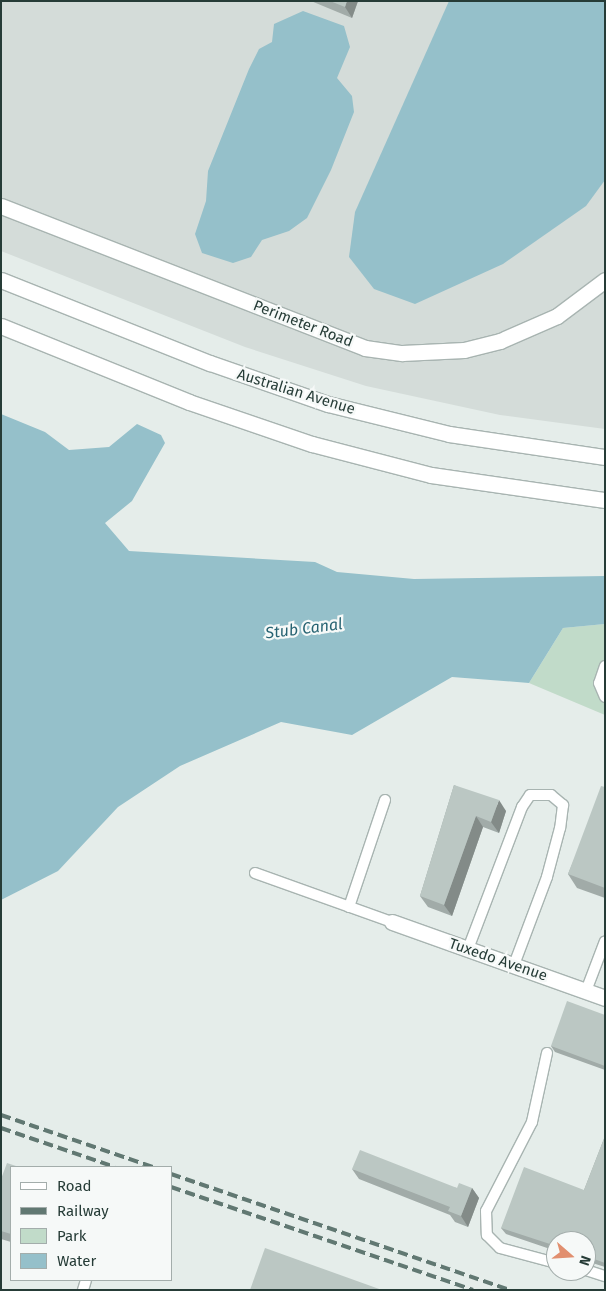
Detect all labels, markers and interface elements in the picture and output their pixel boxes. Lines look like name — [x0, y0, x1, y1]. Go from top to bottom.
street label: Perimeter Road — [251, 297, 355, 351]
street label: Australian Avenue — [235, 366, 357, 418]
water label: Stub Canal — [264, 615, 344, 643]
street label: Tuxedo Avenue — [447, 935, 549, 985]
legend — [10, 1166, 172, 1281]
text: Road — [57, 1177, 92, 1195]
text: Railway — [57, 1202, 109, 1220]
text: Park — [57, 1227, 87, 1245]
north arrow — [546, 1231, 596, 1281]
text: Water — [57, 1252, 96, 1270]
text: N — [575, 1254, 594, 1268]

